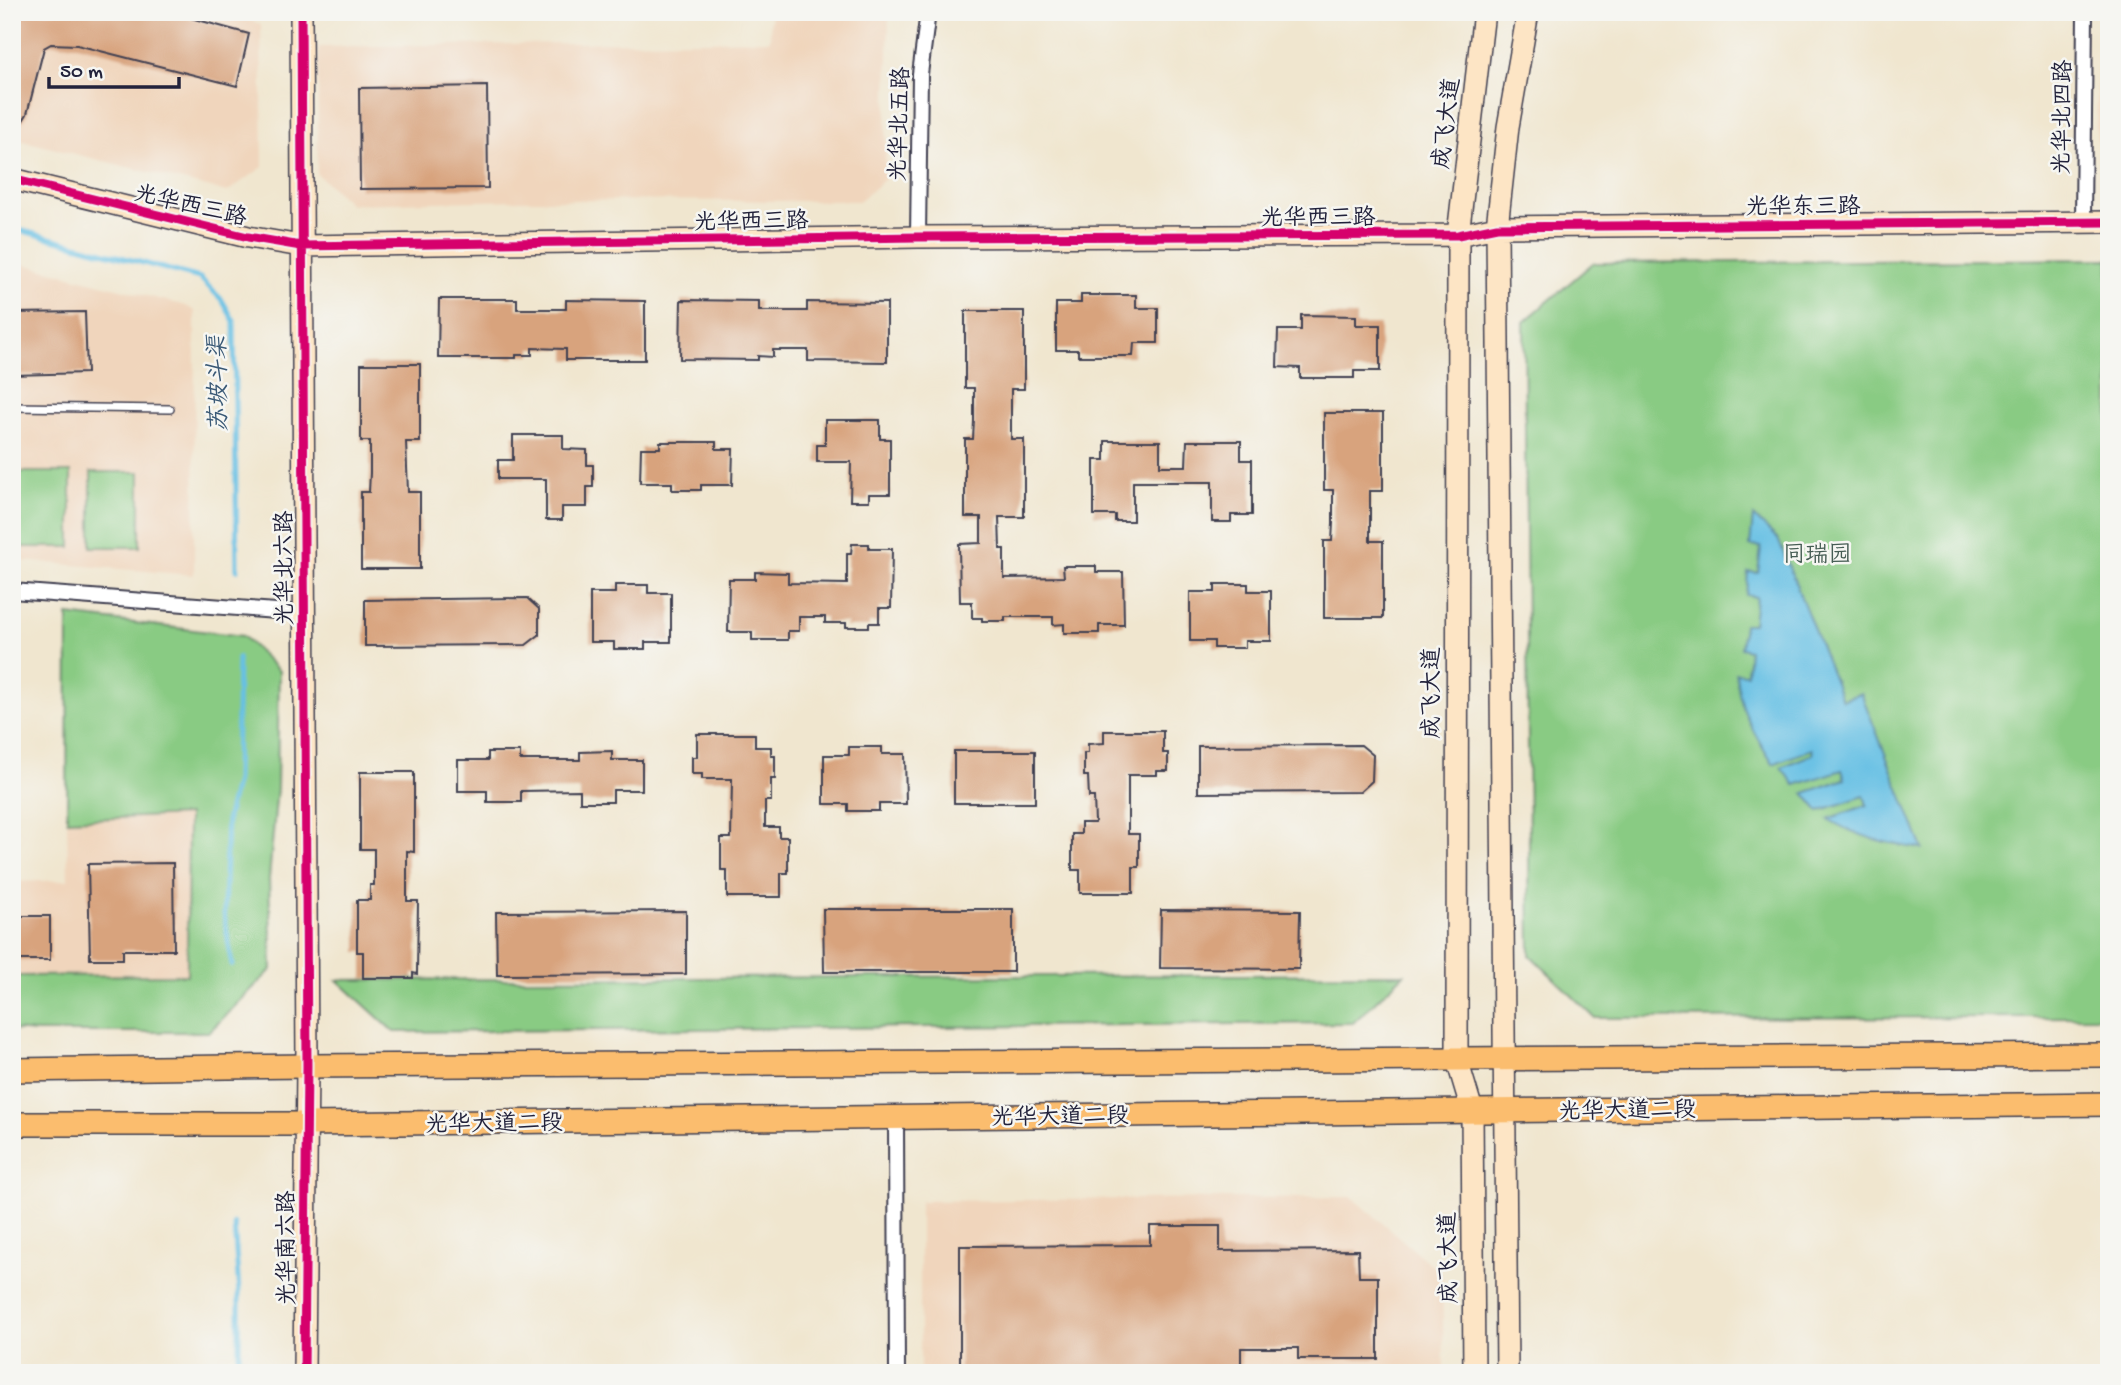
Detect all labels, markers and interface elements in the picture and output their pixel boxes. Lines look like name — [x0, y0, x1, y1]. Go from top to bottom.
scale bar — [49, 46, 178, 90]
street label: 光华北四路 — [2049, 59, 2079, 175]
text: 50 m — [60, 61, 103, 86]
street label: 光华北五路 — [885, 66, 917, 182]
street label: 成飞大道 — [1428, 76, 1467, 171]
street label: 光华西三路 — [131, 180, 250, 233]
street label: 光华东三路 — [1746, 194, 1861, 222]
street label: 光华西三路 — [1261, 205, 1376, 233]
street label: 光华西三路 — [693, 208, 809, 238]
water label: 苏坡斗渠 — [204, 334, 236, 432]
street label: 光华北六路 — [272, 511, 300, 626]
park label: 同瑞园 — [1783, 542, 1852, 570]
street label: 成飞大道 — [1419, 647, 1447, 739]
street label: 光华大道二段 — [1558, 1097, 1696, 1127]
street label: 光华大道二段 — [991, 1103, 1129, 1133]
street label: 光华大道二段 — [425, 1110, 563, 1140]
street label: 光华南六路 — [274, 1191, 302, 1306]
street label: 成飞大道 — [1435, 1212, 1465, 1304]

